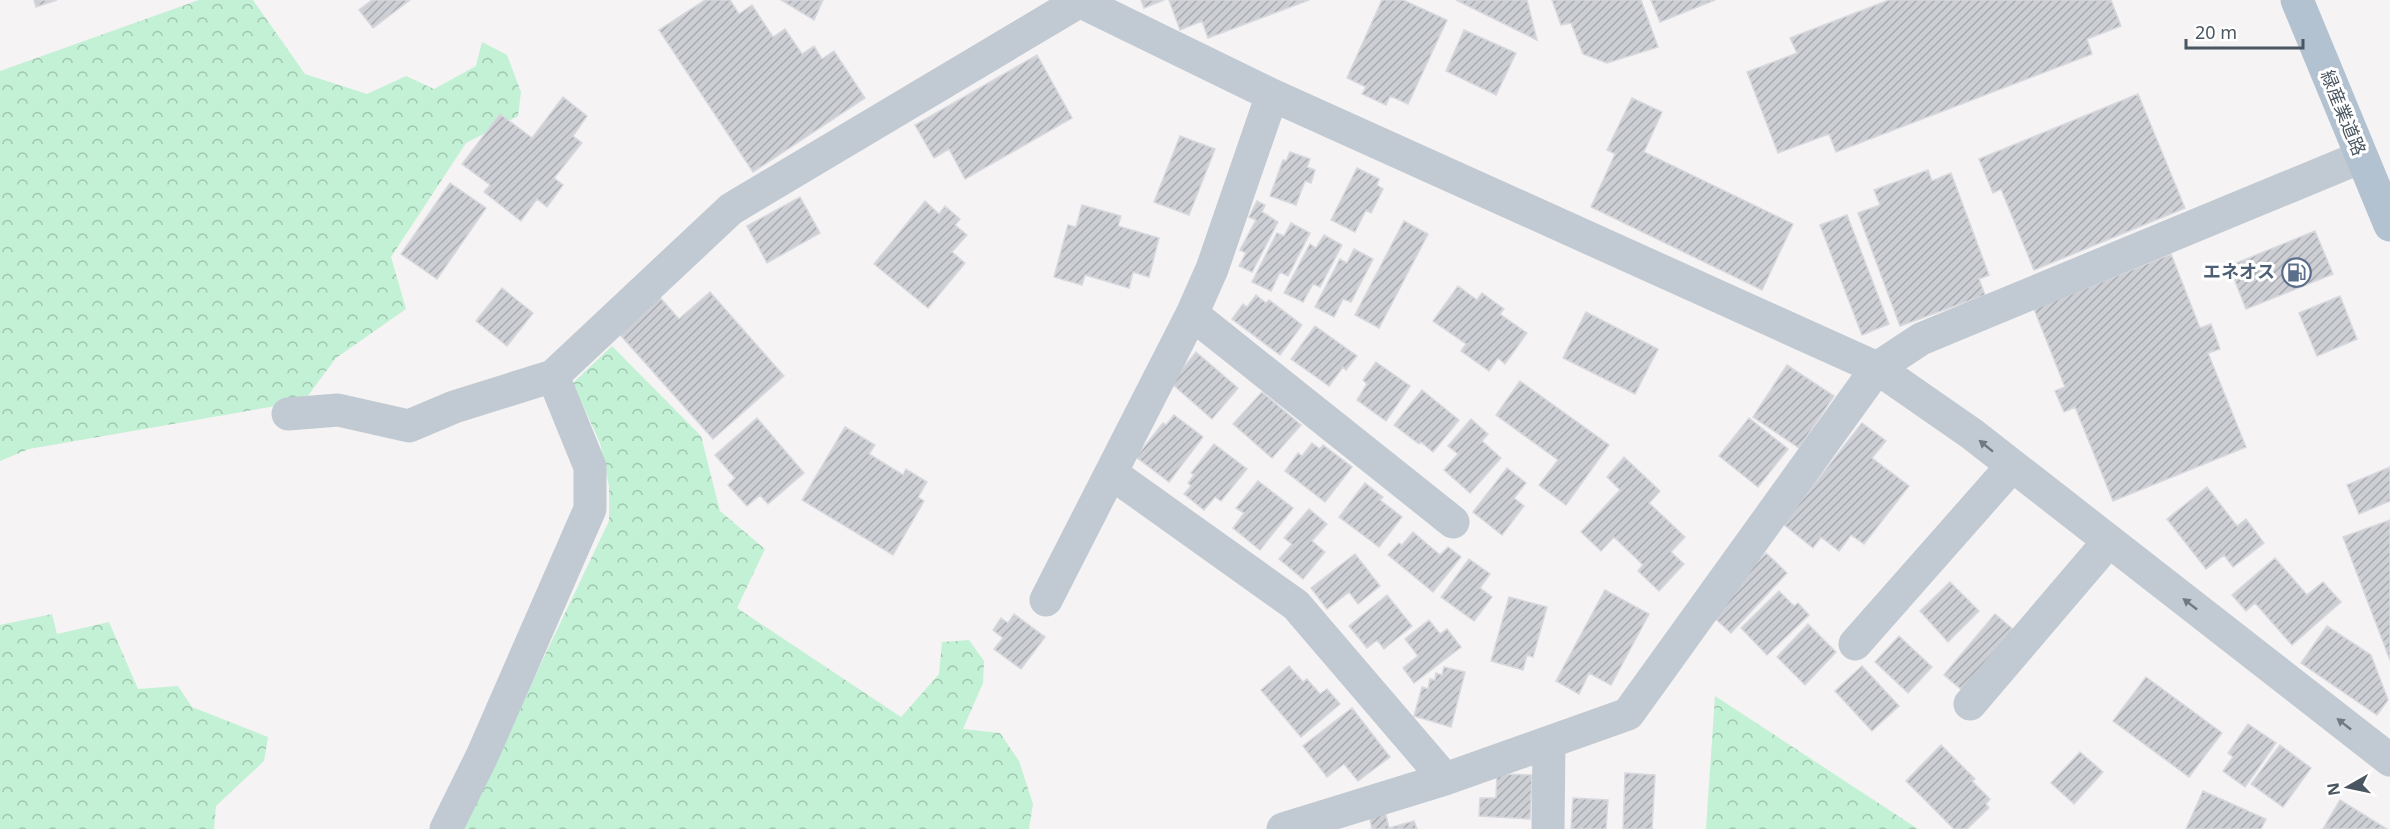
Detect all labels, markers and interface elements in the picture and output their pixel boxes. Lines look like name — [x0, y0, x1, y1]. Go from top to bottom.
scale bar — [2186, 12, 2303, 50]
text: 20 m — [2195, 20, 2237, 44]
street label: 緑産業道路 — [2316, 66, 2372, 159]
fuel station icon: エネオス — [2280, 256, 2312, 288]
place label: エネオス — [2203, 259, 2275, 283]
one-way arrow — [1979, 440, 1994, 452]
one-way arrow — [2182, 598, 2198, 611]
one-way arrow — [2336, 718, 2352, 731]
north arrow — [2318, 757, 2378, 817]
text: N — [2321, 781, 2345, 797]

